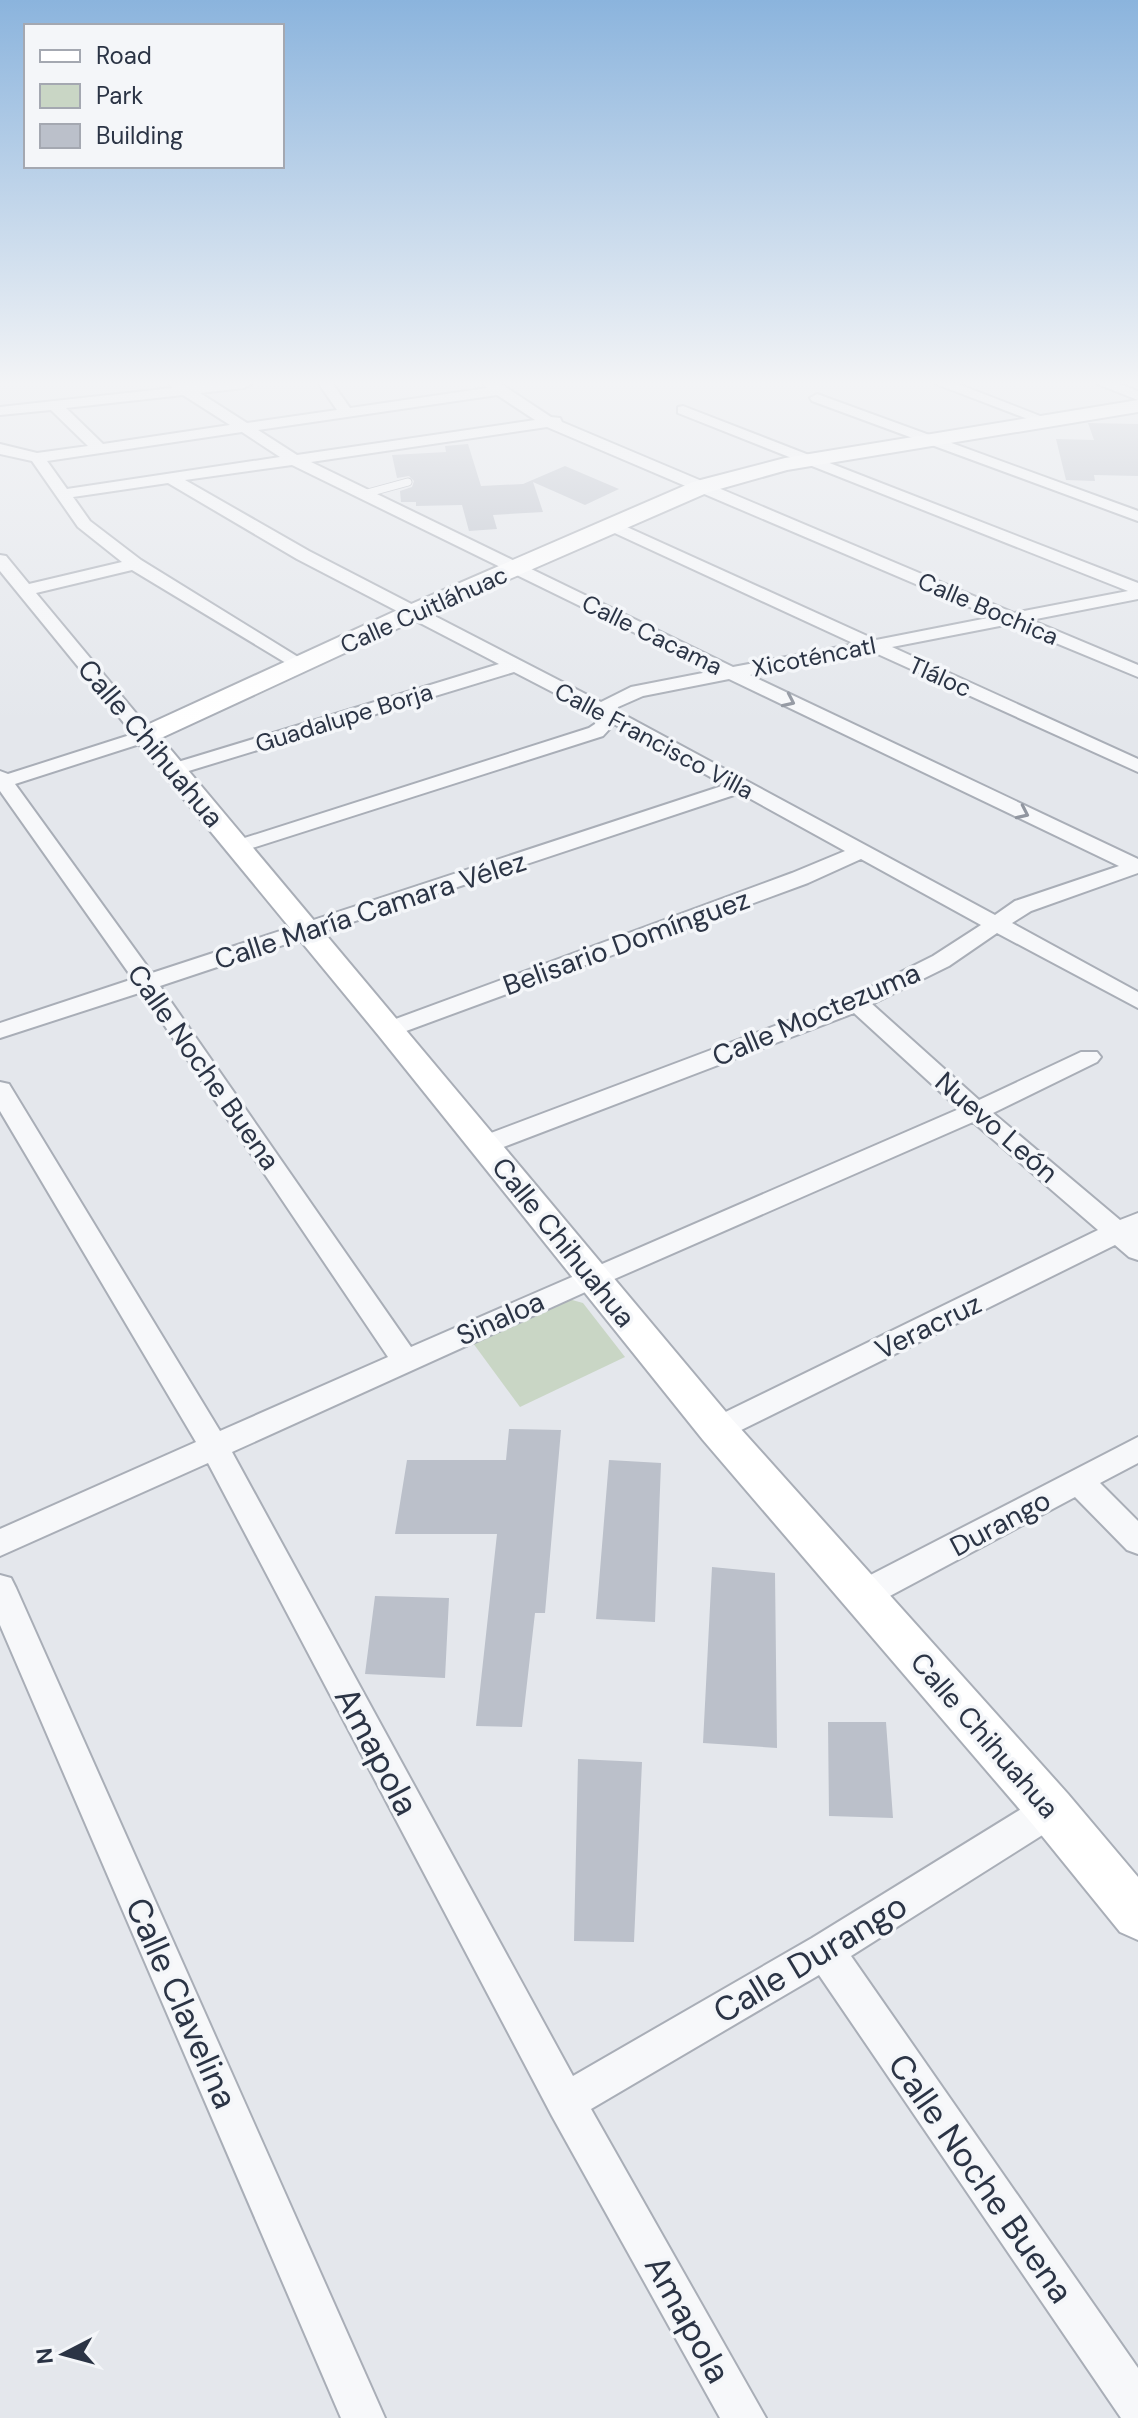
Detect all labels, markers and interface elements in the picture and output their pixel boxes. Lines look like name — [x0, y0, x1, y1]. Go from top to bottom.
legend — [24, 24, 284, 168]
text: Road — [96, 40, 152, 71]
text: Park — [96, 80, 143, 111]
text: Building — [96, 120, 183, 151]
street label: Calle Cuitláhuac — [335, 559, 512, 660]
street label: Calle Bochica — [913, 565, 1063, 652]
street label: Calle Cacama — [577, 587, 728, 682]
street label: Xicoténcatl — [749, 629, 878, 684]
street label: Tláloc — [904, 649, 976, 704]
street label: Calle Chihuahua — [69, 651, 232, 835]
street label: Calle Francisco Villa — [549, 675, 759, 806]
street label: Guadalupe Borja — [251, 676, 436, 759]
one-way arrow — [780, 691, 795, 707]
one-way arrow — [1015, 803, 1030, 819]
street label: Calle María Camara Vélez — [210, 843, 531, 978]
street label: Belisario Domínguez — [498, 881, 755, 1004]
street label: Calle Moctezuma — [707, 954, 926, 1075]
street label: Calle Noche Buena — [119, 957, 288, 1177]
street label: Nuevo León — [927, 1064, 1066, 1191]
street label: Calle Chihuahua — [484, 1150, 644, 1335]
street label: Sinaloa — [450, 1283, 550, 1354]
street label: Veracruz — [869, 1285, 987, 1368]
street label: Durango — [944, 1482, 1057, 1565]
street label: Calle Chihuahua — [902, 1644, 1067, 1826]
street label: Amapola — [324, 1679, 429, 1823]
street label: Calle Durango — [705, 1883, 915, 2034]
street label: Calle Clavelina — [115, 1891, 248, 2116]
street label: Calle Noche Buena — [878, 2045, 1084, 2312]
street label: Amapola — [634, 2248, 741, 2391]
north arrow — [24, 2314, 104, 2394]
text: N — [29, 2347, 60, 2366]

